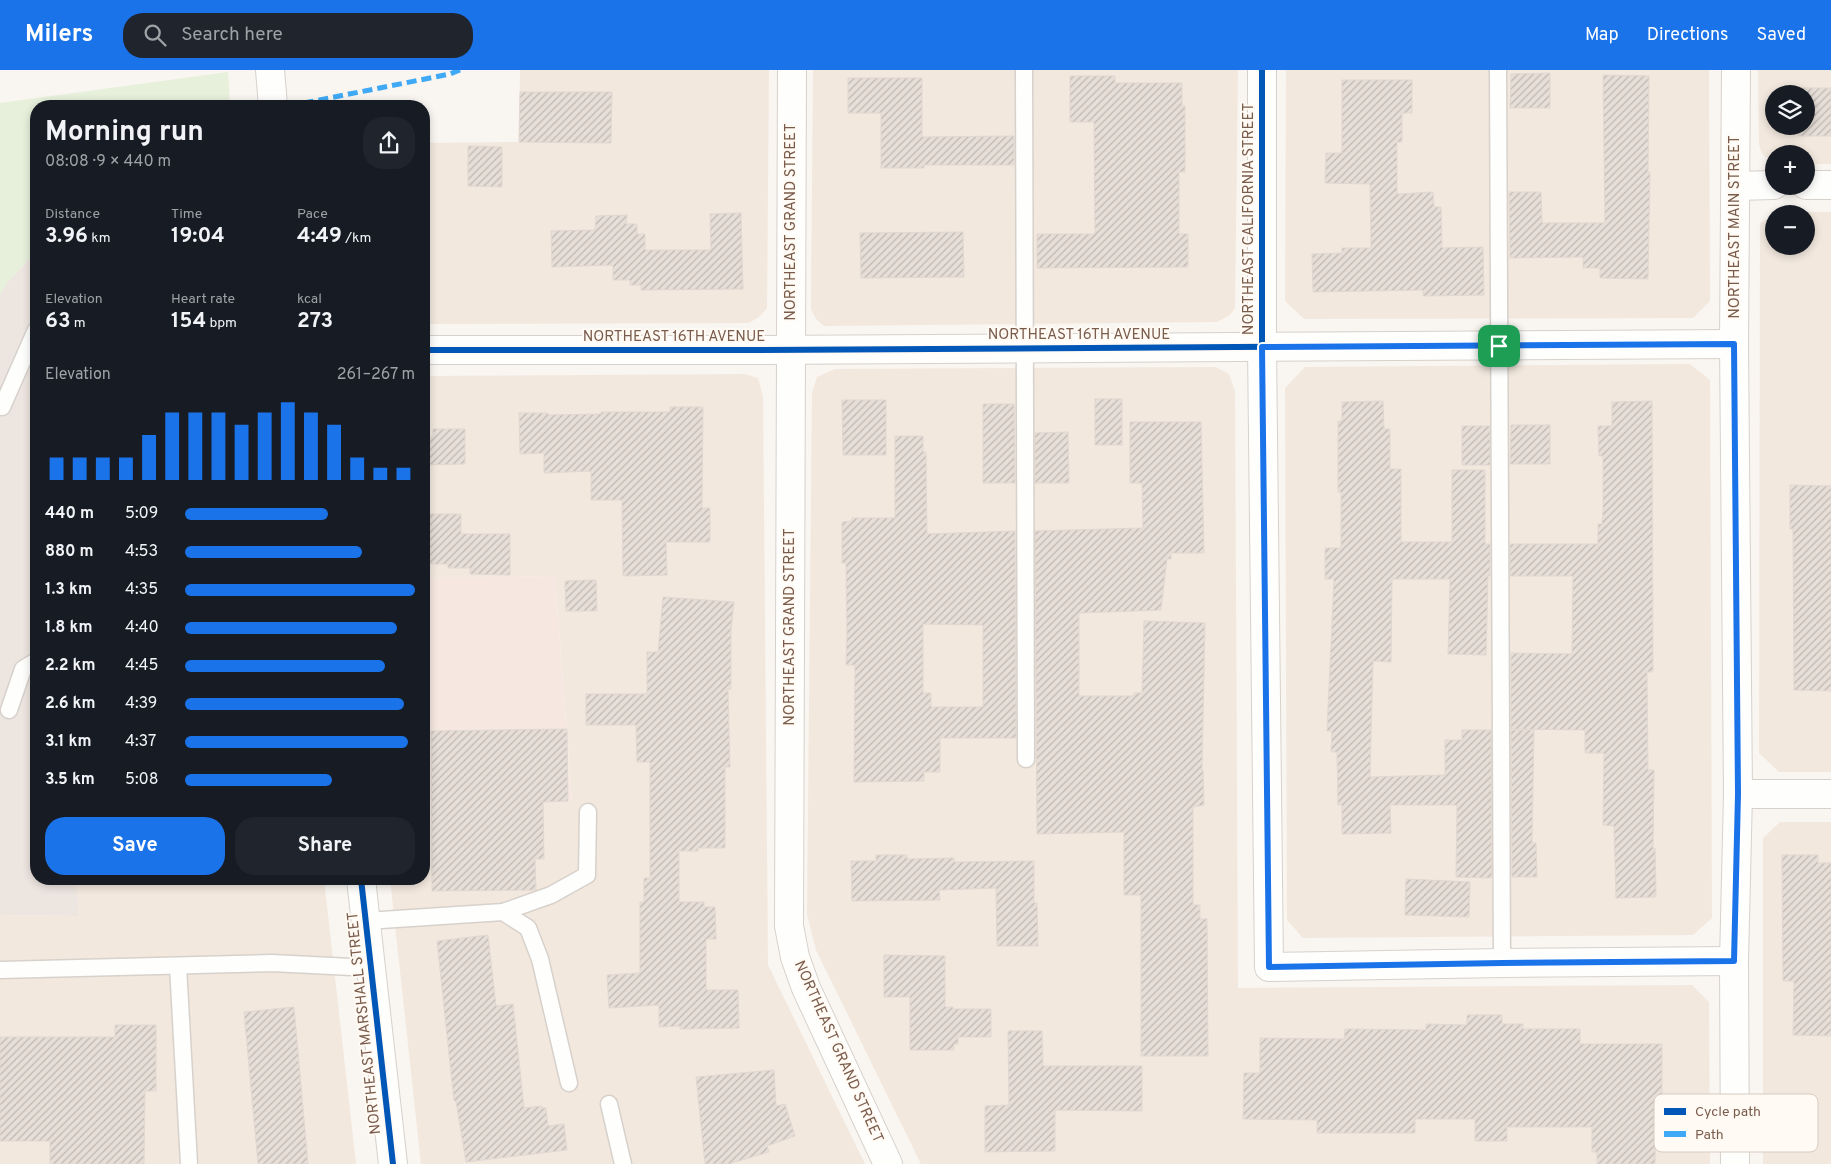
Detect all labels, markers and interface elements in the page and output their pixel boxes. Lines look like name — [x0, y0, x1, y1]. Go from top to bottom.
search box — [123, 13, 473, 58]
text: Milers — [25, 20, 93, 50]
icon: search — [141, 21, 169, 49]
text: Search here — [181, 23, 283, 47]
text: Map — [1585, 24, 1619, 47]
text: Directions — [1647, 24, 1729, 47]
text: Saved — [1757, 24, 1806, 47]
map controls — [1765, 85, 1815, 255]
button: layers — [1765, 85, 1815, 135]
street label: NORTHEAST CALIFORNIA STREET — [1240, 103, 1259, 335]
text: Morning run — [45, 115, 204, 151]
button: share — [363, 117, 415, 169]
street label: NORTHEAST GRAND STREET — [782, 123, 801, 321]
street label: NORTHEAST MAIN STREET — [1726, 135, 1745, 319]
button: + — [1765, 145, 1815, 195]
text: 08:08 · 9 × 440 m — [45, 152, 171, 172]
button: − — [1765, 205, 1815, 255]
text: Distance — [45, 206, 100, 223]
text: Time — [171, 206, 202, 223]
text: Pace — [297, 206, 328, 223]
text: 3.96 — [45, 223, 88, 250]
text: 19:04 — [171, 223, 225, 250]
text: 4:49 — [297, 223, 342, 250]
text: km — [88, 230, 111, 247]
text: /km — [342, 230, 371, 247]
text: Elevation — [45, 291, 103, 308]
text: Heart rate — [171, 291, 235, 308]
text: kcal — [297, 291, 322, 308]
text: 63 — [45, 308, 71, 335]
text: 154 — [171, 308, 206, 335]
text: 273 — [297, 308, 333, 335]
text: m — [71, 315, 86, 332]
text: bpm — [206, 315, 237, 332]
pin — [1478, 325, 1520, 367]
street label: NORTHEAST 16TH AVENUE — [988, 326, 1170, 345]
street label: NORTHEAST 16TH AVENUE — [583, 328, 765, 347]
icon: arrive — [1485, 332, 1513, 360]
text: Elevation — [45, 365, 111, 385]
text: 261–267 m — [337, 365, 415, 385]
text: 440 m — [45, 504, 94, 524]
text: 5:09 — [125, 504, 158, 524]
street label: NORTHEAST GRAND STREET — [781, 528, 800, 726]
text: 880 m — [45, 542, 93, 562]
text: 4:53 — [125, 542, 158, 562]
text: 1.3 km — [45, 580, 92, 600]
text: 4:35 — [125, 580, 158, 600]
text: 1.8 km — [45, 618, 92, 638]
text: 4:40 — [125, 618, 159, 638]
text: 2.2 km — [45, 656, 95, 676]
text: 4:45 — [125, 656, 158, 676]
text: 2.6 km — [45, 694, 96, 714]
text: 4:39 — [125, 694, 157, 714]
text: 3.1 km — [45, 732, 92, 752]
text: 4:37 — [125, 732, 156, 752]
text: 3.5 km — [45, 770, 95, 790]
text: 5:08 — [125, 770, 159, 790]
button: Save — [45, 817, 225, 875]
button: Share — [235, 817, 415, 875]
street label: NORTHEAST MARSHALL STREET — [344, 911, 386, 1135]
street label: NORTHEAST GRAND STREET — [789, 958, 887, 1146]
legend — [1654, 1094, 1818, 1152]
text: Cycle path — [1695, 1104, 1761, 1121]
text: Path — [1695, 1127, 1724, 1144]

